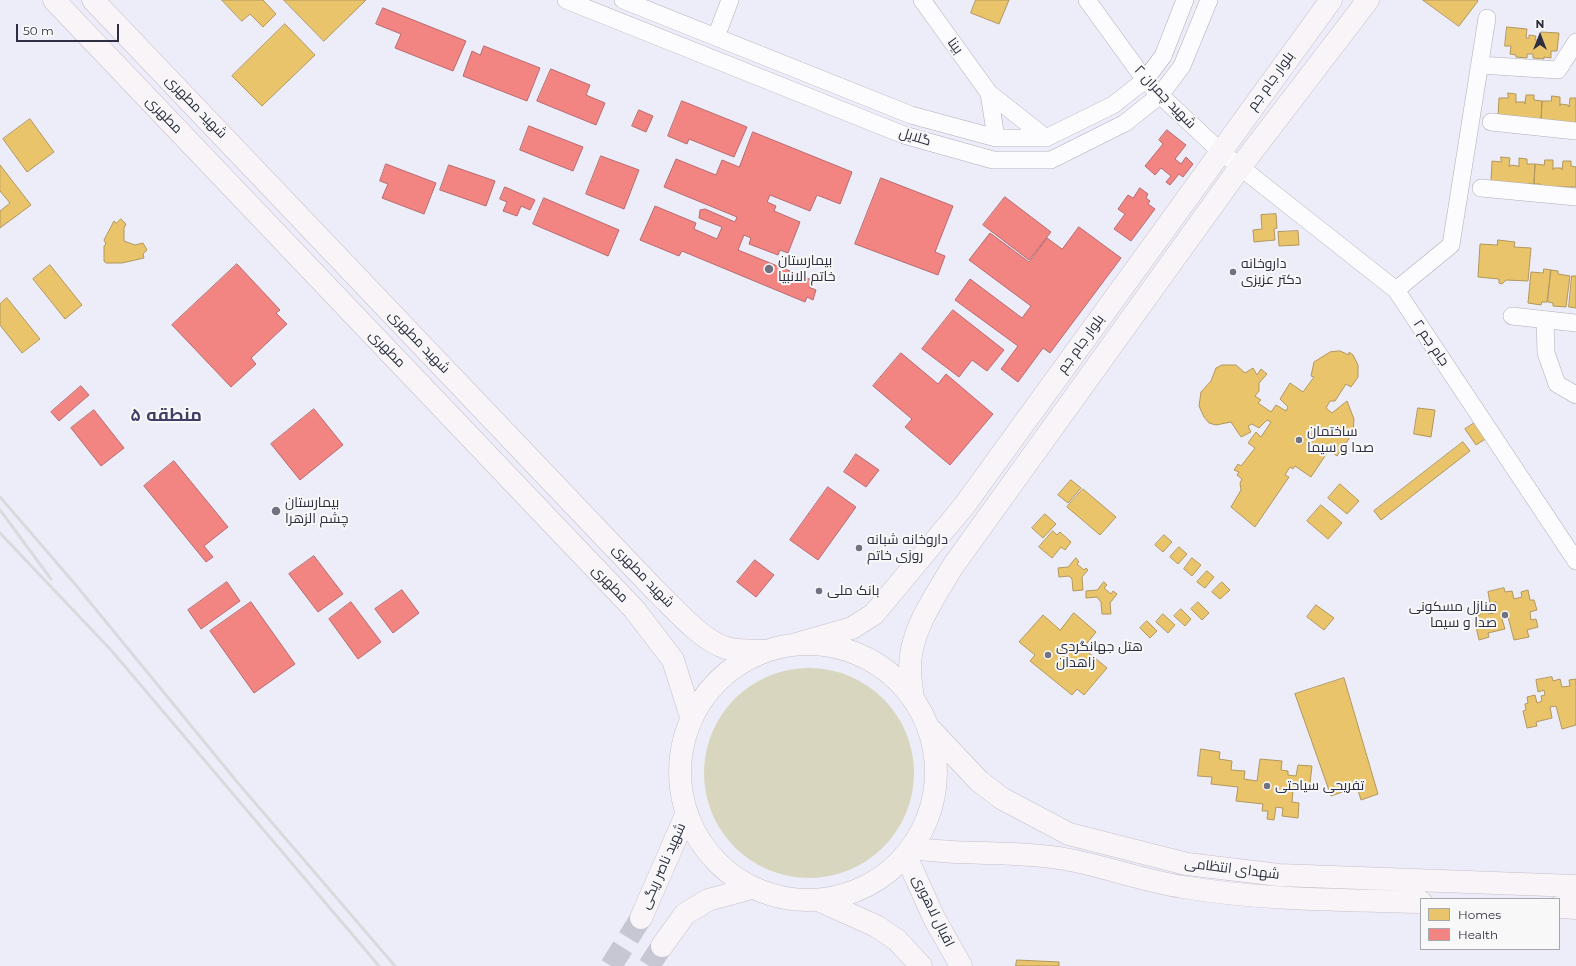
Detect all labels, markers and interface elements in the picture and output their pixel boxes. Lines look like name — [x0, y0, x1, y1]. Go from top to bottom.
scale bar — [18, 16, 121, 42]
north arrow — [1520, 16, 1560, 56]
text: N — [1536, 17, 1544, 31]
text: 50 m — [23, 23, 54, 38]
street label: بینا — [943, 35, 967, 57]
street label: بلوار جام جم — [1244, 48, 1298, 114]
street label: شهید چمران ۲ — [1131, 62, 1199, 132]
street label: شهید مطهری — [162, 72, 230, 142]
street label: مطهری — [142, 93, 186, 137]
street label: گلایل — [897, 124, 933, 150]
place label: بیمارستان خاتم الانبیا — [778, 253, 835, 286]
place label: داروخانه دکتر عزیزی — [1241, 256, 1301, 288]
marker: بیمارستان خاتم الانبیا — [763, 263, 775, 275]
marker: داروخانه دکتر عزیزی — [1228, 267, 1238, 277]
street label: شهید مطهری — [385, 307, 453, 377]
street label: بلوار جام جم — [1054, 311, 1108, 377]
street label: جام جم ۲ — [1409, 317, 1453, 369]
street label: مطهری — [365, 327, 409, 371]
district label: منطقه ۵ — [130, 405, 202, 427]
place label: ساختمان صدا و سیما — [1307, 424, 1374, 456]
marker: ساختمان صدا و سیما — [1294, 435, 1304, 445]
place label: بیمارستان چشم الزهرا — [285, 495, 349, 528]
marker: بیمارستان چشم الزهرا — [270, 505, 282, 517]
place label: داروخانه شبانه روزی خاتم — [867, 532, 948, 564]
street label: شهید مطهری — [609, 541, 677, 611]
marker: داروخانه شبانه روزی خاتم — [854, 543, 864, 553]
street label: مطهری — [588, 562, 632, 606]
place label: بانک ملی — [827, 583, 879, 599]
marker: بانک ملی — [814, 586, 824, 596]
place label: منازل مسکونی صدا و سیما — [1409, 599, 1497, 632]
marker: منازل مسکونی صدا و سیما — [1500, 610, 1510, 620]
place label: هتل جهانگردی زاهدان — [1056, 639, 1143, 672]
marker: هتل جهانگردی زاهدان — [1043, 650, 1053, 660]
place label: تفریحی سیاحتی — [1275, 778, 1364, 794]
marker: تفریحی سیاحتی — [1262, 781, 1272, 791]
street label: شهید ناصر ریگی — [637, 820, 689, 912]
street label: شهدای انتظامی — [1183, 855, 1281, 883]
street label: اقبال لاهوری — [908, 872, 958, 950]
legend — [1420, 898, 1560, 950]
text: Homes — [1458, 907, 1501, 922]
text: Health — [1458, 927, 1498, 942]

